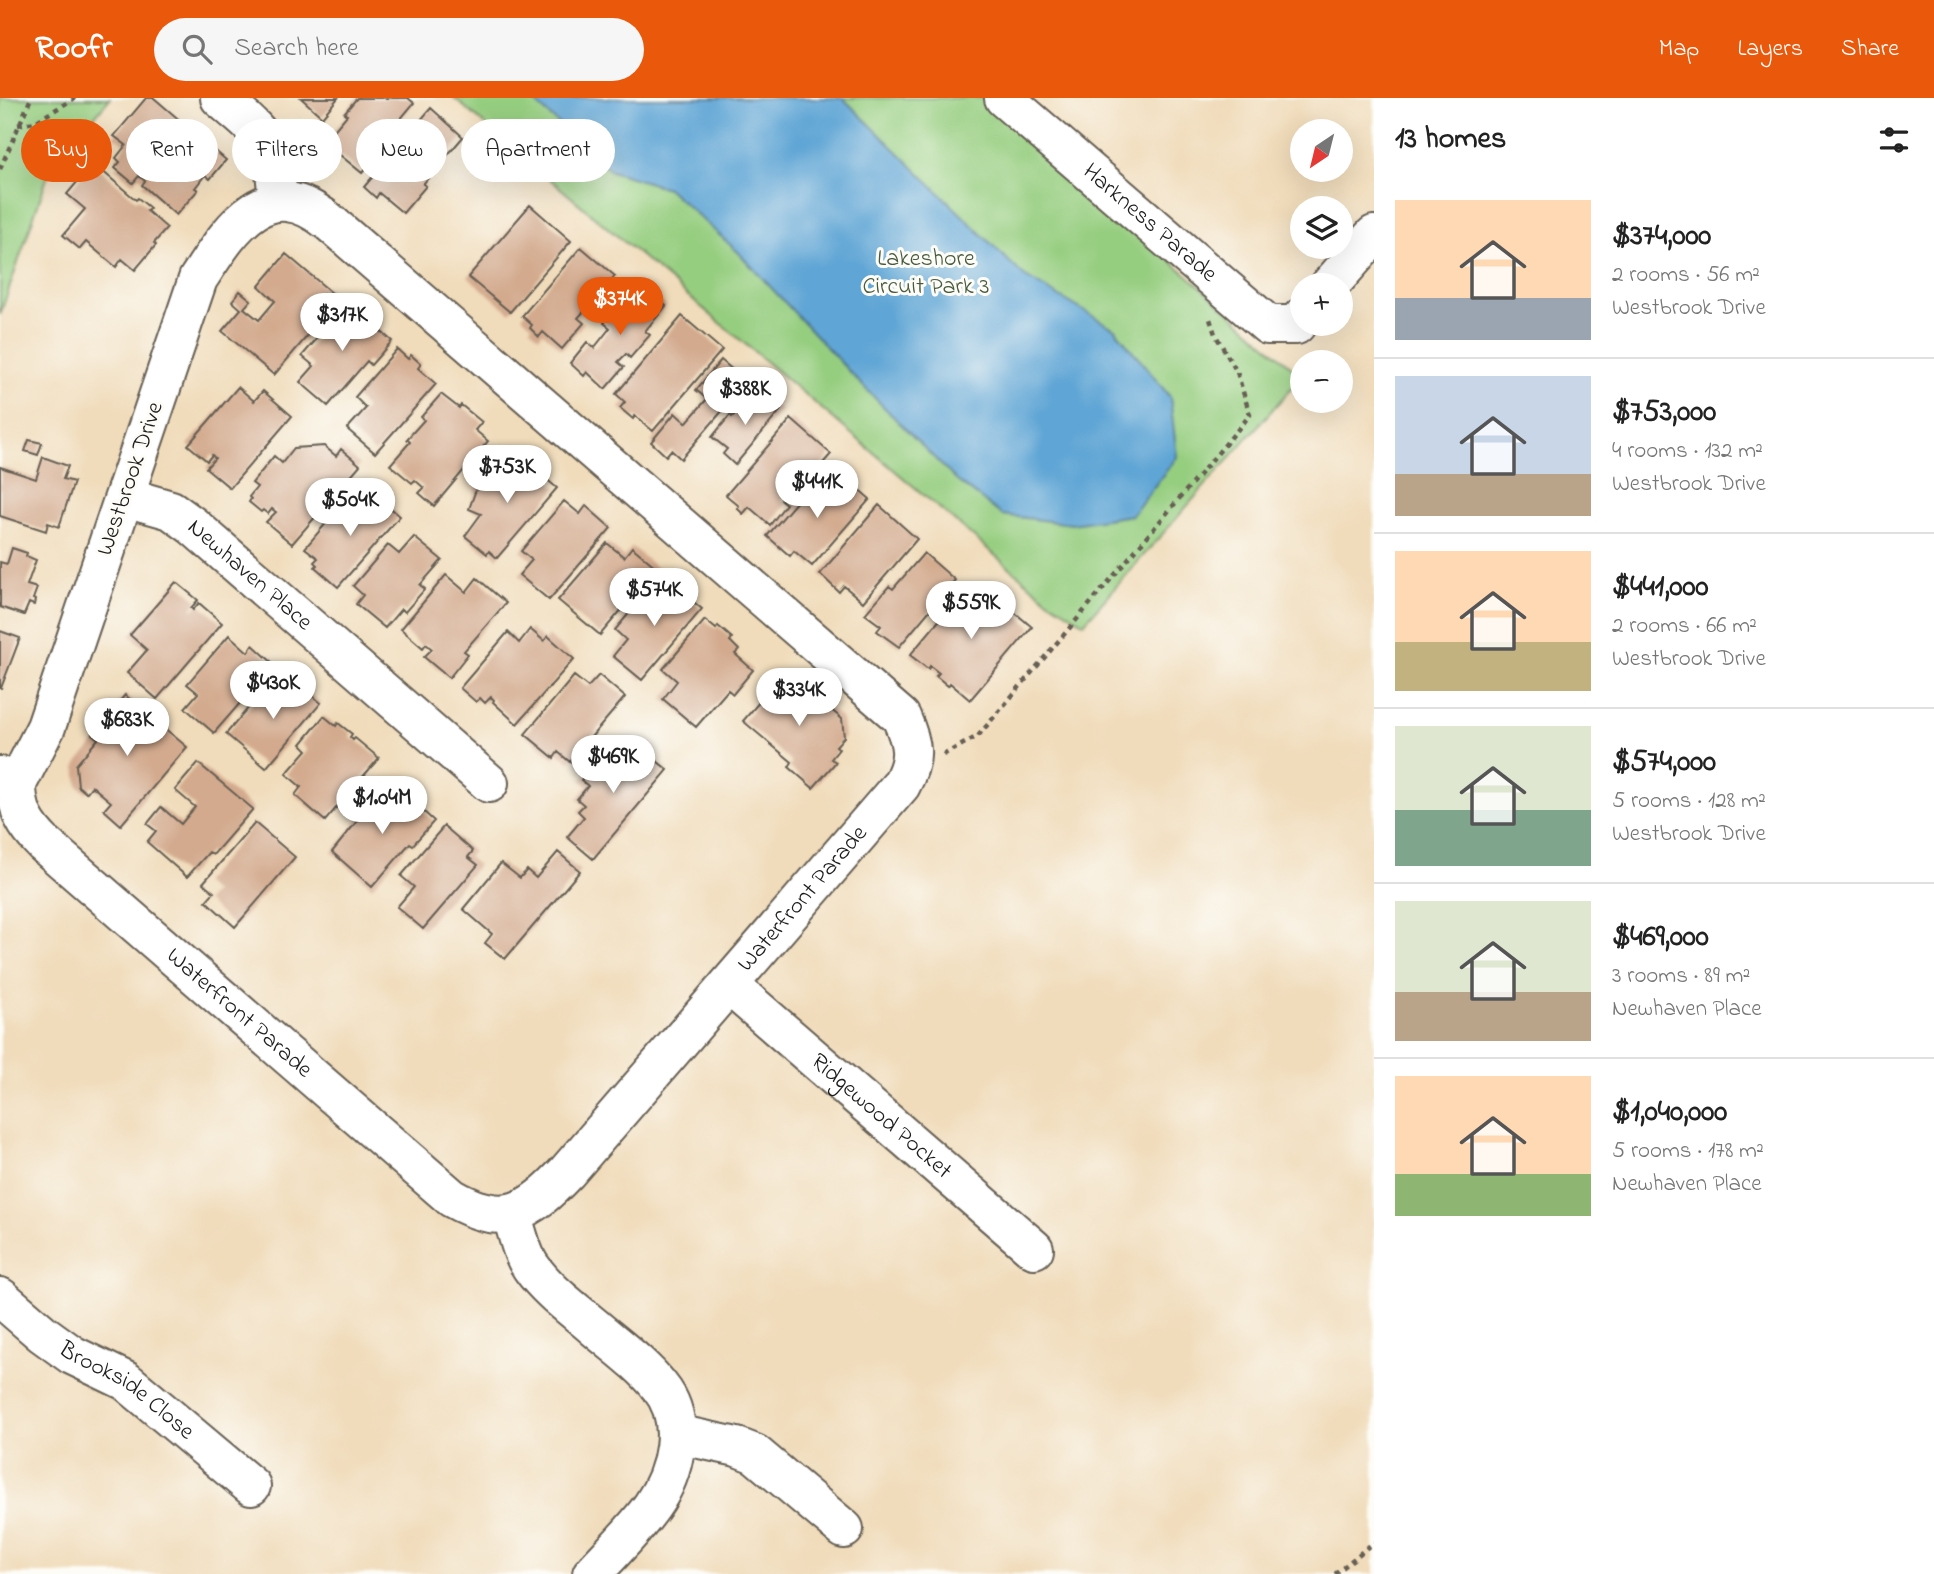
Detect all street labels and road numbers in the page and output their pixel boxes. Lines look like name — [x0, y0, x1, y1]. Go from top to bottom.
street label: Harkness Parade — [1074, 155, 1225, 291]
street label: Westbrook Drive — [88, 397, 174, 561]
street label: Newhaven Place — [179, 511, 320, 640]
street label: Waterfront Parade — [729, 818, 876, 980]
street label: Waterfront Parade — [158, 940, 320, 1087]
street label: Ridgewood Pocket — [802, 1045, 960, 1188]
street label: Brookside Close — [50, 1332, 202, 1449]

